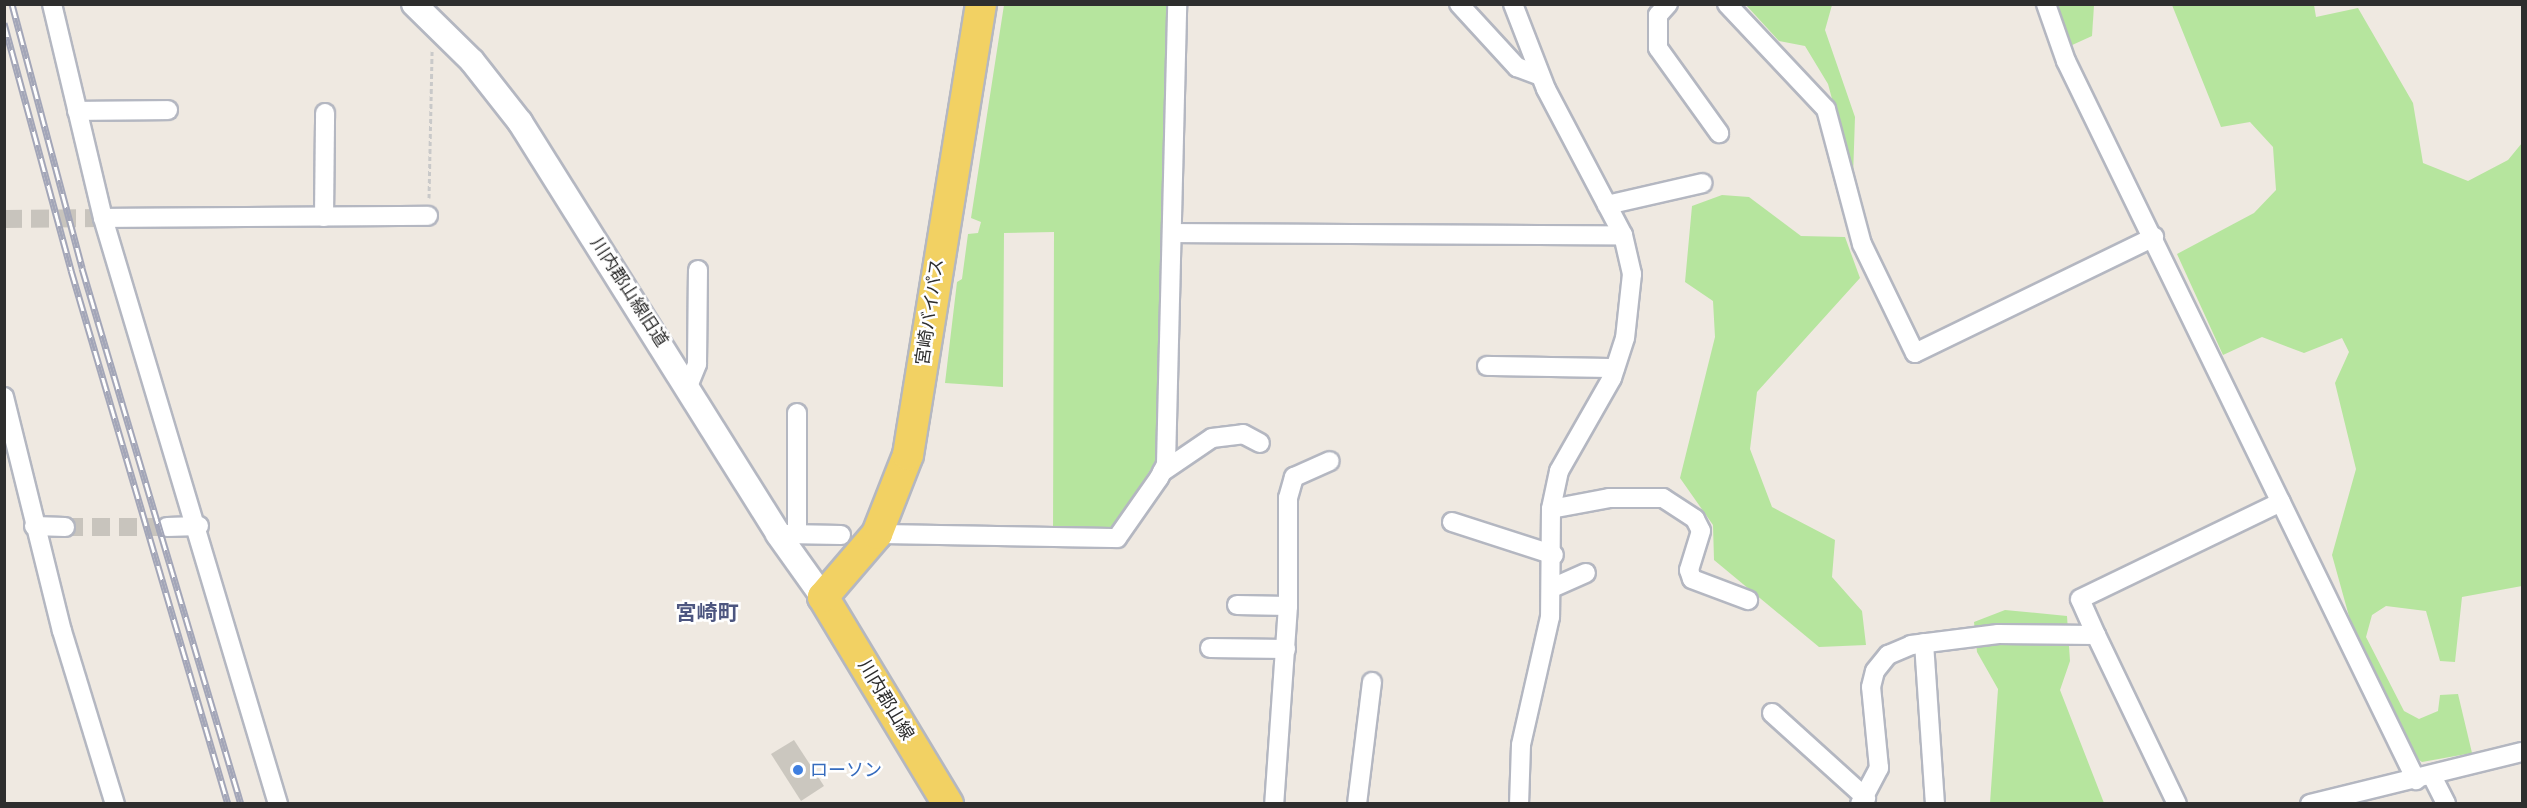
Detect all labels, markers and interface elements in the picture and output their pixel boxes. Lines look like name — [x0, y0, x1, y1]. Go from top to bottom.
street label: 川内郡山線旧道 — [586, 233, 672, 351]
street label: 宮崎バイパス — [912, 257, 948, 367]
district label: 宮崎町 — [676, 600, 738, 626]
street label: 川内郡山線 — [854, 656, 918, 744]
place label: ローソン — [810, 759, 882, 781]
marker: ローソン — [791, 763, 805, 777]

